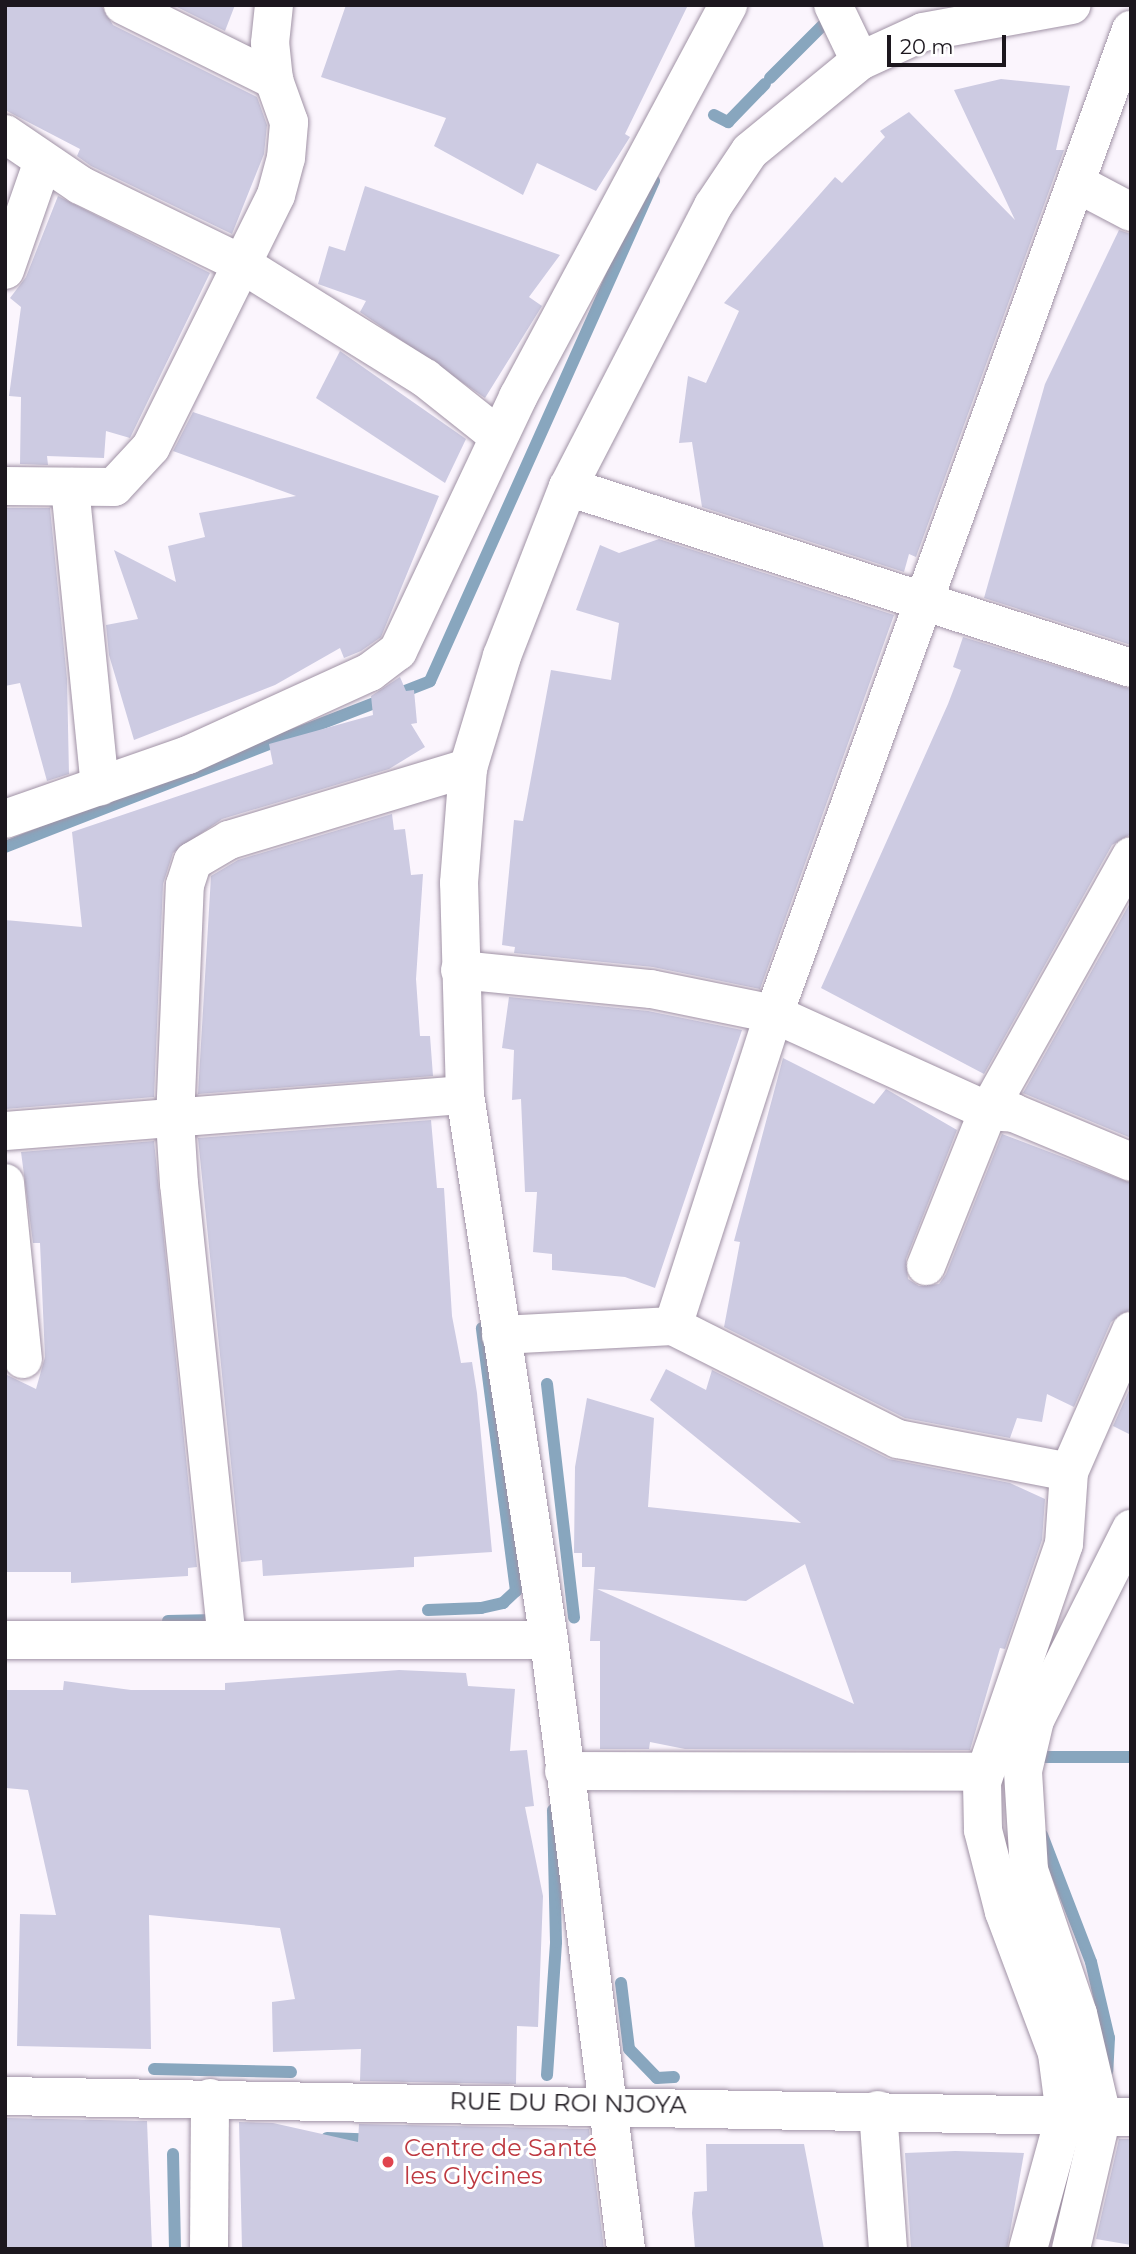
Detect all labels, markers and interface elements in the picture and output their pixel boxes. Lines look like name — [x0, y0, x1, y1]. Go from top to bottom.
scale bar — [891, 21, 1010, 65]
text: 20 m — [900, 34, 954, 59]
street label: RUE DU ROI NJOYA — [449, 2087, 687, 2119]
place label: Centre de Santé les Glycines — [404, 2134, 597, 2190]
marker: Centre de Santé les Glycines — [378, 2152, 398, 2172]

